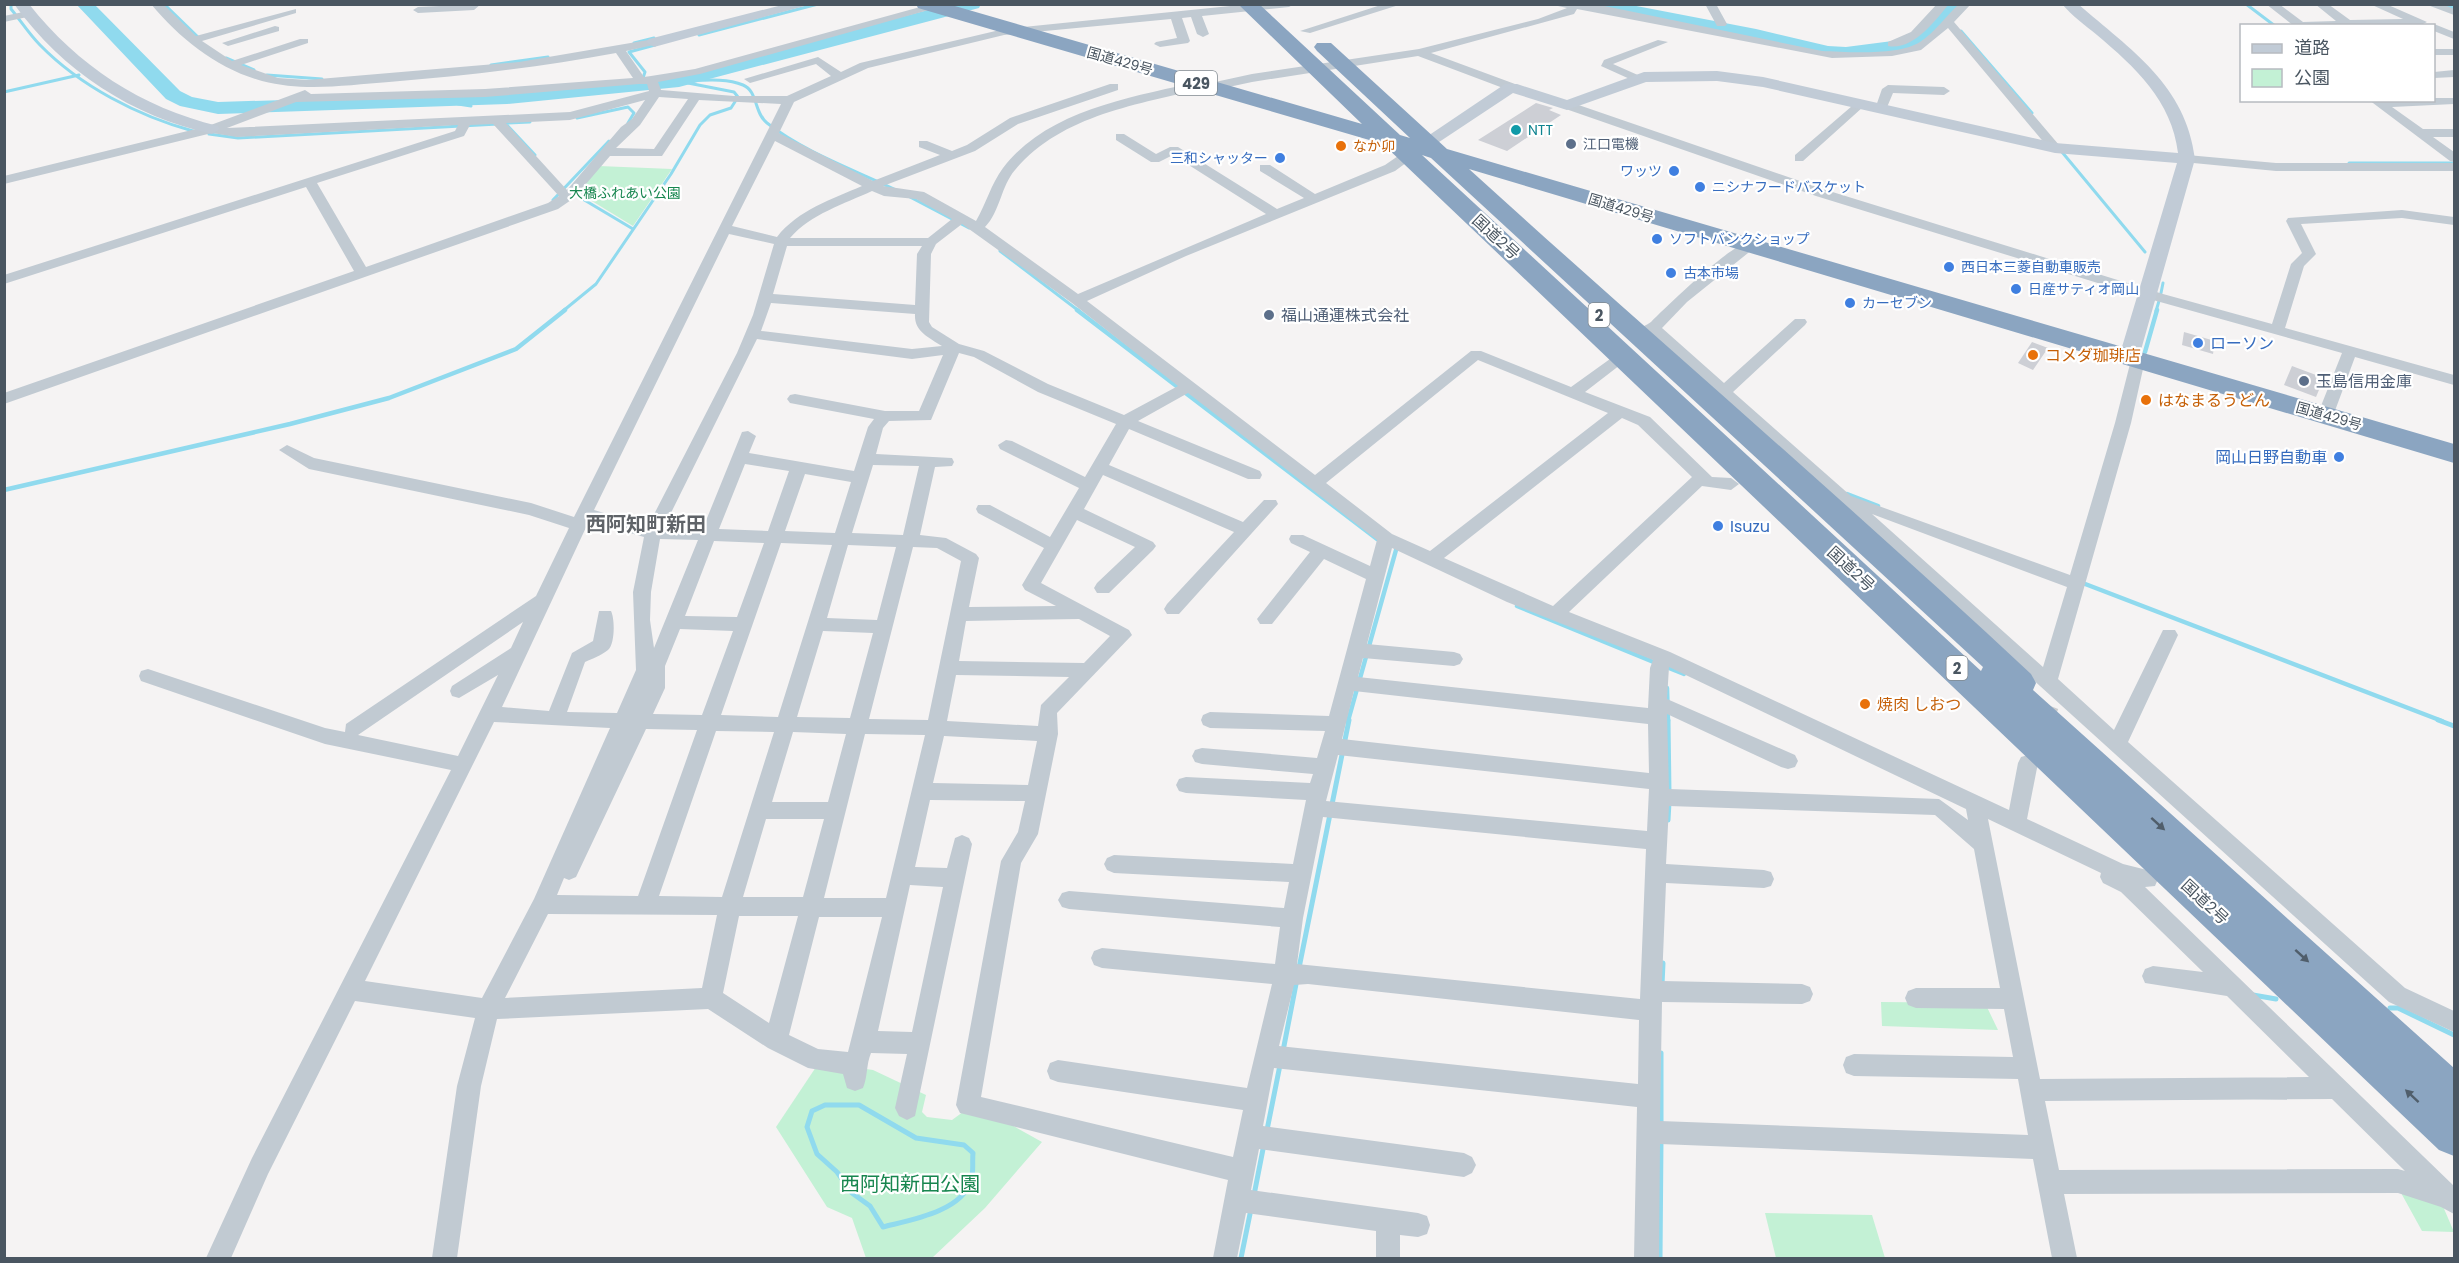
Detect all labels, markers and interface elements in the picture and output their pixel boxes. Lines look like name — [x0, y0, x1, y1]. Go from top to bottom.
legend — [2240, 24, 2435, 102]
text: 道路 — [2294, 35, 2330, 60]
street label: 国道429号 — [1085, 42, 1155, 80]
text: 公園 — [2294, 65, 2330, 90]
road number: 429 — [1175, 71, 1217, 95]
place label: NTT — [1528, 120, 1553, 140]
marker: NTT — [1509, 123, 1523, 137]
place label: 江口電機 — [1583, 134, 1639, 154]
place label: なか卯 — [1353, 136, 1395, 156]
marker: 江口電機 — [1564, 137, 1578, 151]
marker: なか卯 — [1334, 139, 1348, 153]
place label: 三和シャッター — [1170, 148, 1268, 168]
marker: 三和シャッター — [1273, 151, 1287, 165]
place label: ワッツ — [1620, 161, 1662, 181]
marker: ワッツ — [1667, 164, 1681, 178]
place label: ニシナフードバスケット — [1712, 177, 1866, 197]
marker: ニシナフードバスケット — [1693, 180, 1707, 194]
park label: 大橋ふれあい公園 — [569, 183, 681, 203]
street label: 国道429号 — [1586, 189, 1656, 227]
street label: 国道2号 — [1467, 209, 1525, 265]
place label: ソフトバンクショップ — [1669, 229, 1810, 249]
marker: ソフトバンクショップ — [1650, 232, 1664, 246]
place label: 西日本三菱自動車販売 — [1961, 257, 2101, 277]
marker: 西日本三菱自動車販売 — [1942, 260, 1956, 274]
place label: 古本市場 — [1683, 263, 1739, 283]
marker: 古本市場 — [1664, 266, 1678, 280]
place label: 日産サティオ岡山 — [2028, 279, 2139, 299]
marker: 日産サティオ岡山 — [2009, 282, 2023, 296]
place label: カーセブン — [1862, 293, 1932, 313]
marker: カーセブン — [1843, 296, 1857, 310]
road number: 2 — [1588, 303, 1610, 327]
place label: 福山通運株式会社 — [1281, 304, 1409, 327]
marker: 福山通運株式会社 — [1262, 308, 1276, 322]
place label: ローソン — [2210, 332, 2274, 355]
marker: ローソン — [2191, 336, 2205, 350]
place label: コメダ珈琲店 — [2045, 344, 2141, 367]
marker: コメダ珈琲店 — [2026, 348, 2040, 362]
place label: 玉島信用金庫 — [2316, 370, 2412, 393]
marker: 玉島信用金庫 — [2297, 374, 2311, 388]
place label: はなまるうどん — [2158, 389, 2270, 412]
marker: はなまるうどん — [2139, 393, 2153, 407]
street label: 国道429号 — [2294, 397, 2364, 435]
place label: 岡山日野自動車 — [2215, 446, 2327, 469]
marker: 岡山日野自動車 — [2332, 450, 2346, 464]
district label: 西阿知町新田 — [586, 510, 706, 538]
place label: Isuzu — [1730, 515, 1770, 538]
marker: Isuzu — [1711, 519, 1725, 533]
street label: 国道2号 — [1822, 541, 1880, 597]
road number: 2 — [1946, 656, 1968, 680]
place label: 焼肉 しおつ — [1877, 693, 1961, 716]
marker: 焼肉 しおつ — [1858, 697, 1872, 711]
one-way arrow — [2151, 817, 2166, 831]
street label: 国道2号 — [2176, 874, 2234, 930]
one-way arrow — [2295, 949, 2310, 963]
one-way arrow — [2405, 1089, 2419, 1103]
park label: 西阿知新田公園 — [840, 1170, 980, 1198]

